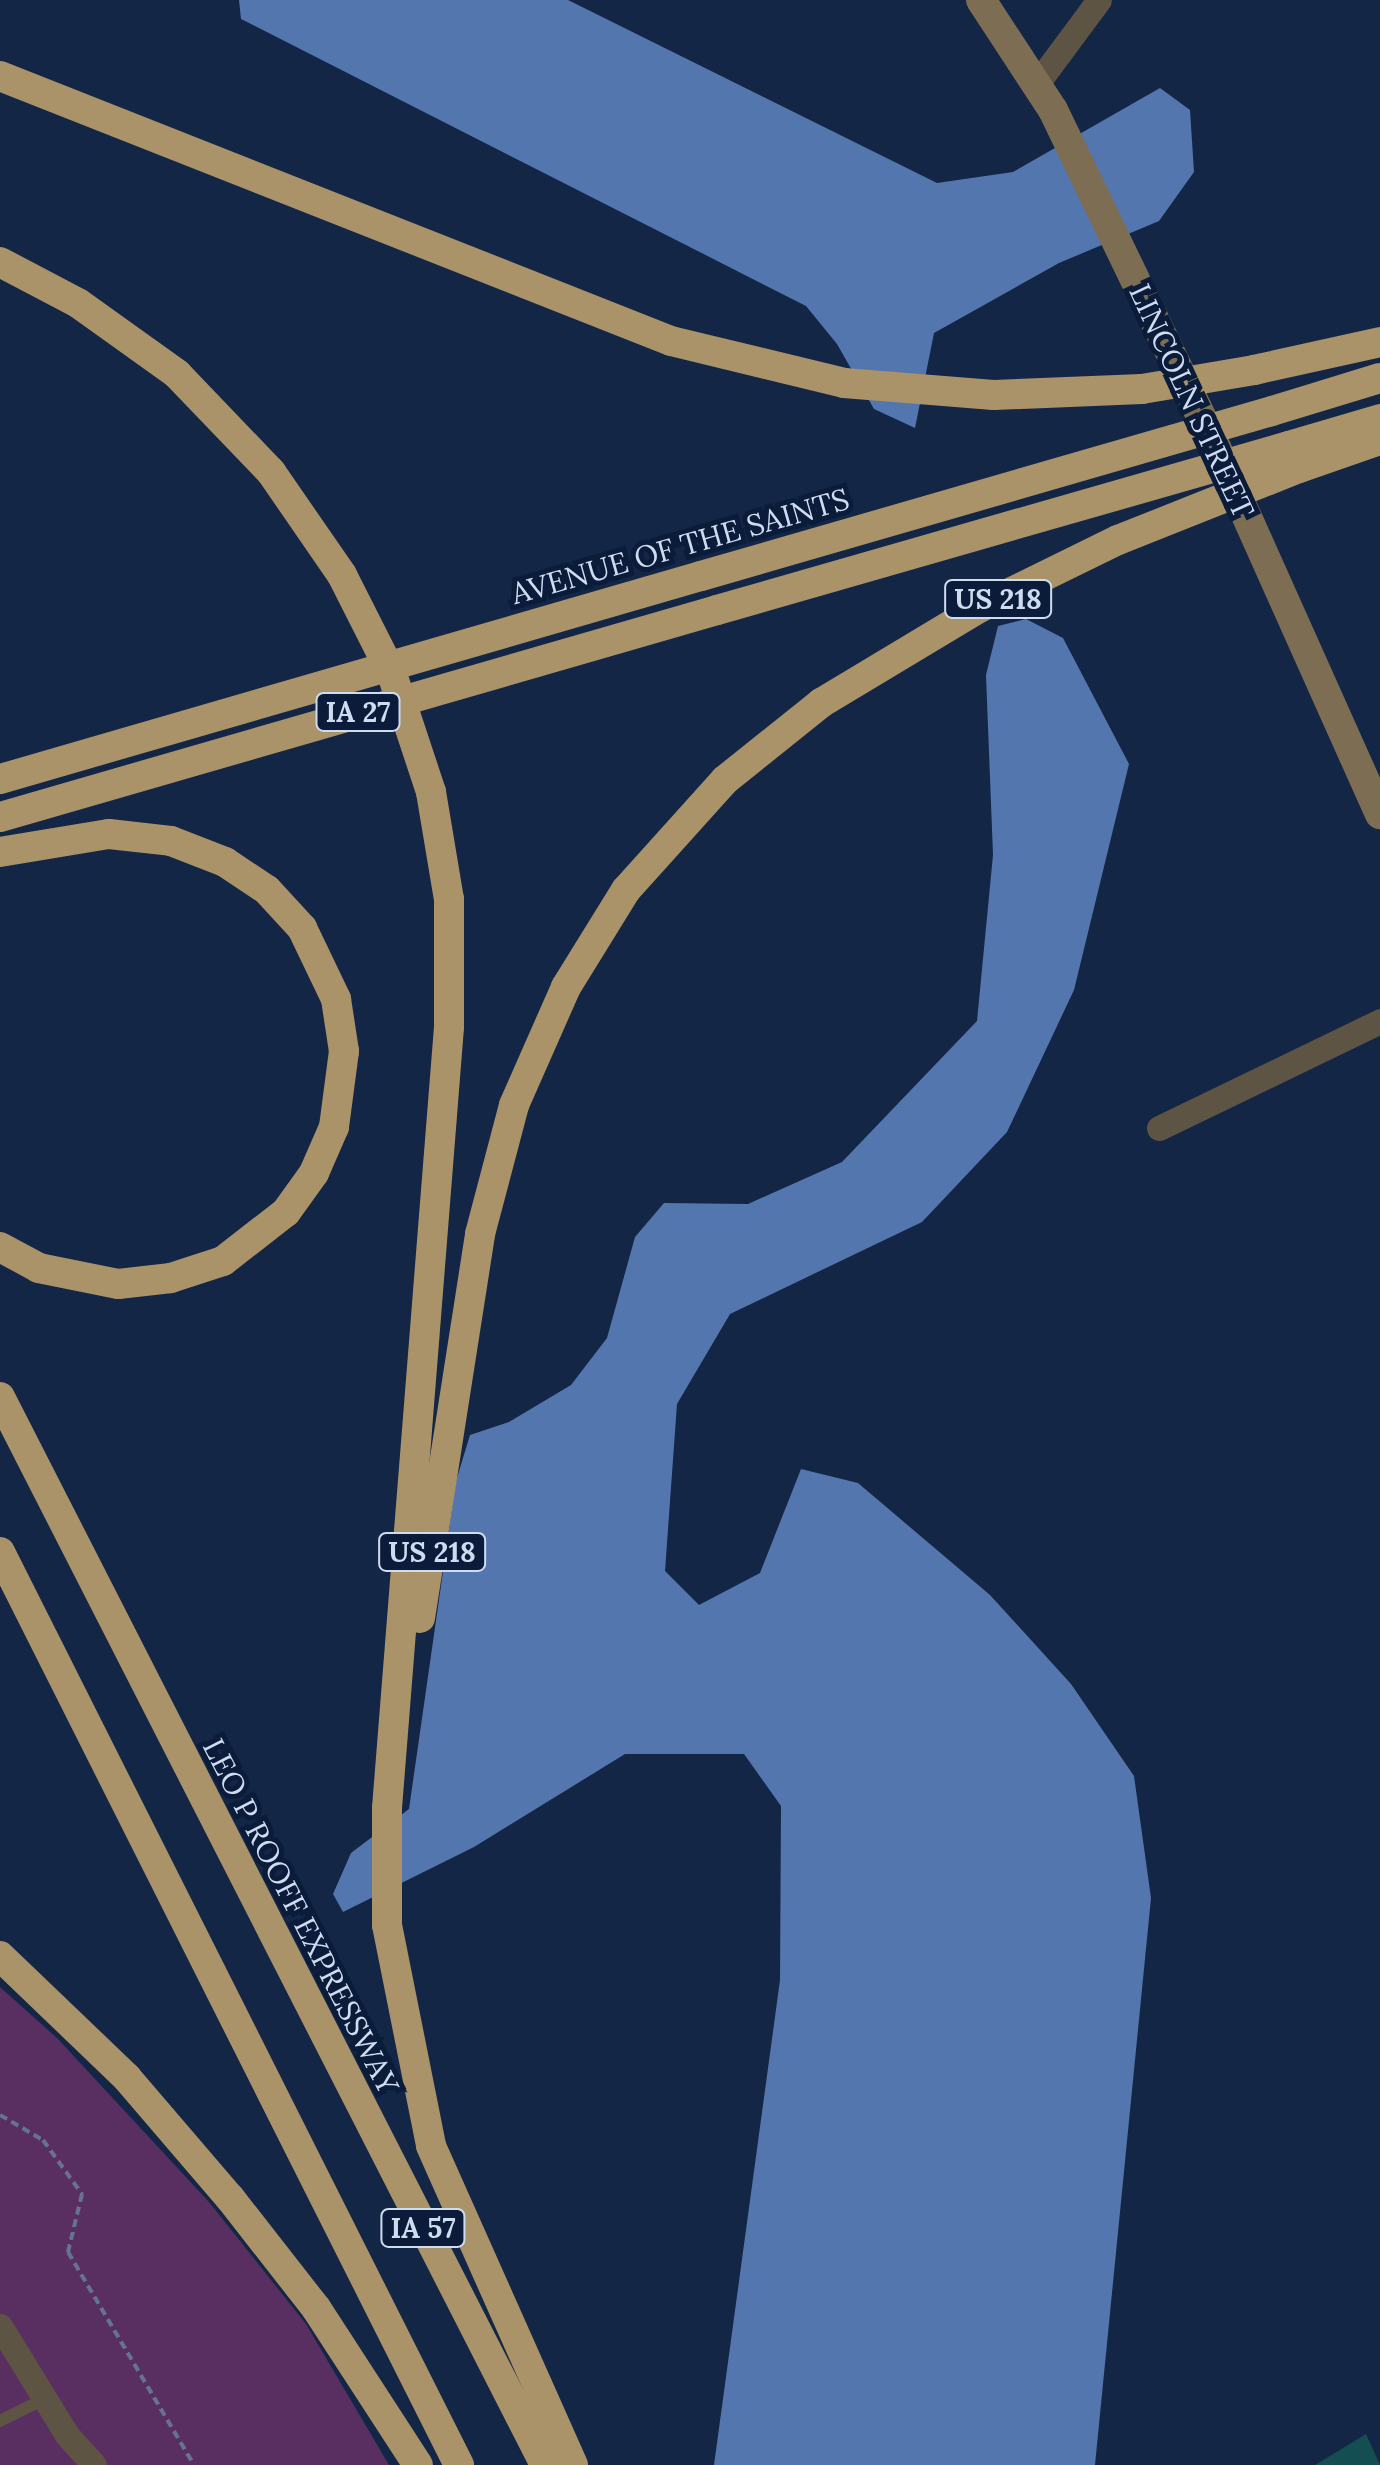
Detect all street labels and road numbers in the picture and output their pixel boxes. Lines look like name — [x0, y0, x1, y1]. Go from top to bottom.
street label: LINCOLN STREET — [1122, 278, 1262, 524]
street label: AVENUE OF THE SAINTS — [507, 480, 853, 612]
road number: US 218 — [943, 576, 1053, 622]
road number: IA 27 — [316, 689, 400, 735]
road number: US 218 — [377, 1529, 487, 1575]
street label: LEO P ROOFF EXPRESSWAY — [196, 1732, 406, 2100]
road number: IA 57 — [378, 2205, 468, 2251]

